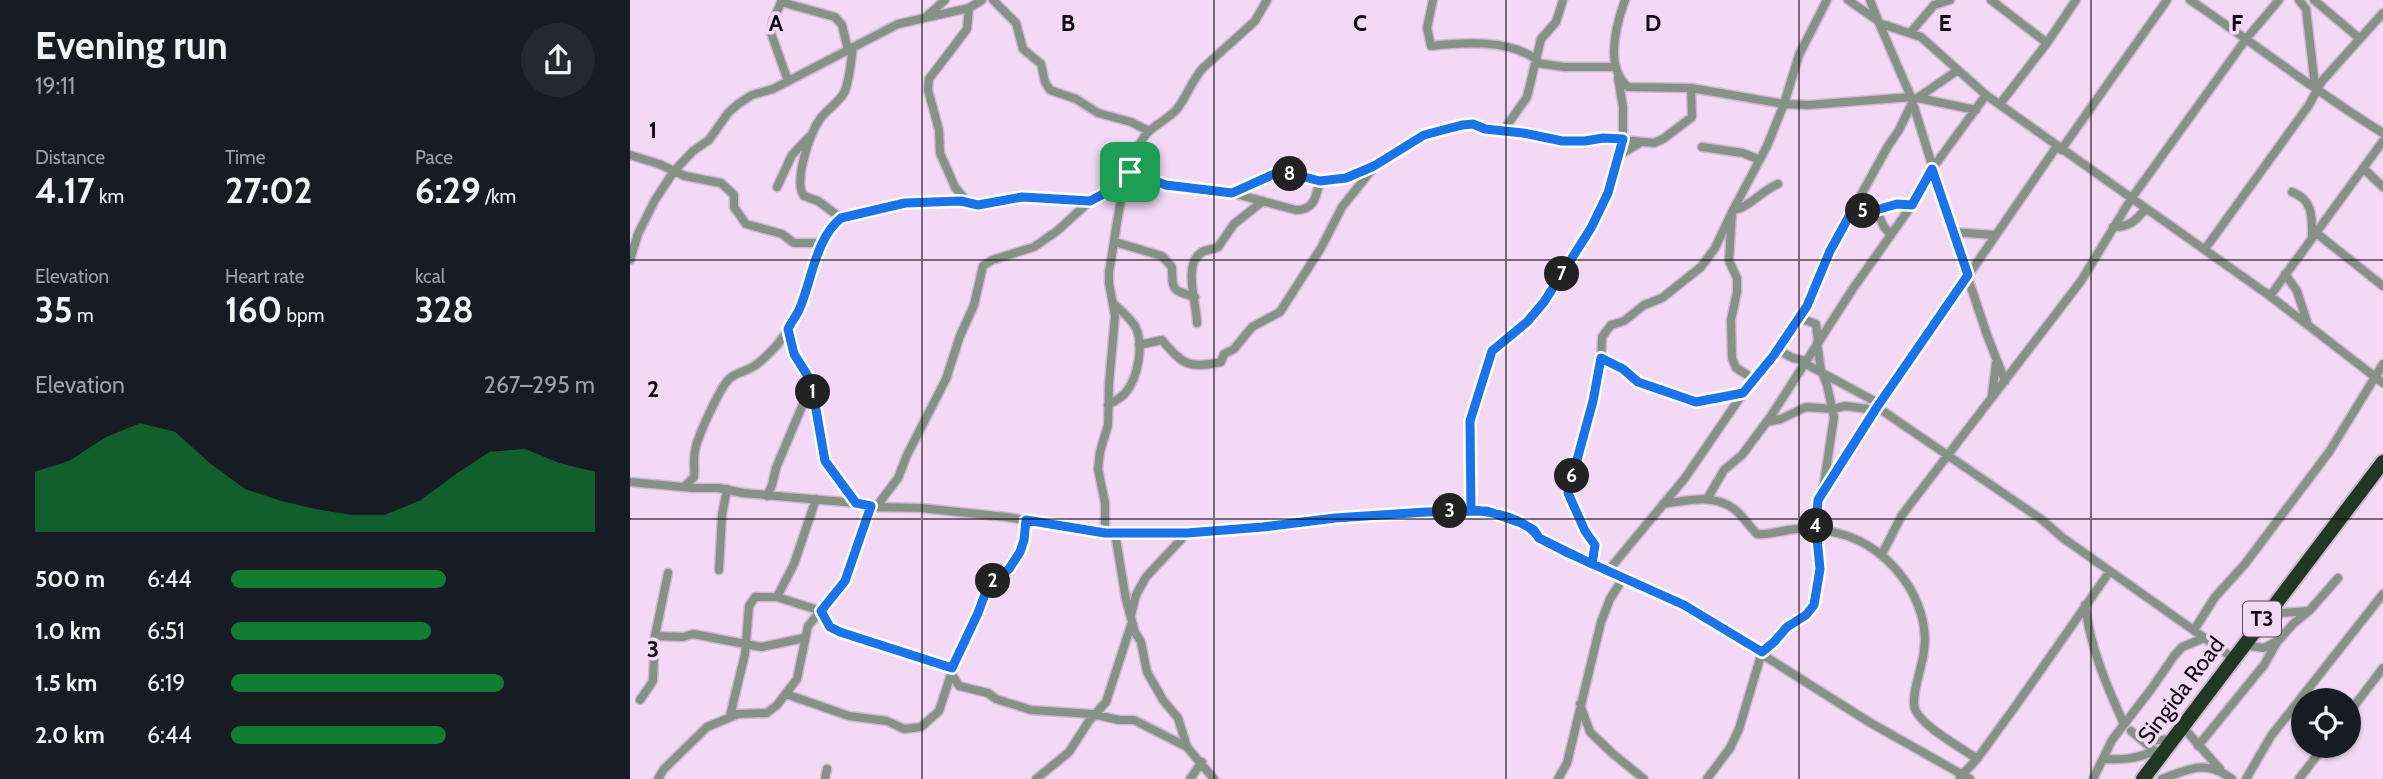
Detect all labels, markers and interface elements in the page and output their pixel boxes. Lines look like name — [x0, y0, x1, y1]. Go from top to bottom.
text: A — [769, 9, 784, 37]
text: B — [1061, 9, 1075, 37]
text: C — [1353, 9, 1367, 37]
text: D — [1645, 9, 1661, 37]
text: E — [1938, 9, 1952, 37]
text: F — [2231, 9, 2243, 37]
text: Evening run — [35, 22, 228, 69]
button: share — [521, 23, 595, 97]
text: 19:11 — [35, 72, 75, 100]
text: 1 — [649, 116, 657, 144]
pin — [1100, 142, 1160, 202]
text: Distance — [35, 146, 105, 169]
text: Time — [225, 146, 265, 169]
text: Pace — [415, 146, 453, 169]
icon: arrive — [1111, 153, 1149, 191]
pin: 8 — [1272, 156, 1308, 192]
text: 8 — [1284, 162, 1295, 185]
text: 4.17 — [35, 169, 95, 212]
text: 27:02 — [225, 169, 312, 212]
text: 6:29 — [415, 169, 481, 212]
text: km — [95, 185, 124, 208]
text: /km — [481, 185, 516, 208]
pin: 5 — [1846, 194, 1880, 228]
text: 5 — [1857, 199, 1868, 222]
pin: 7 — [1544, 256, 1580, 292]
text: 7 — [1557, 262, 1566, 285]
text: Elevation — [35, 265, 109, 288]
text: Heart rate — [225, 265, 305, 288]
text: kcal — [415, 265, 445, 288]
text: 35 — [35, 288, 73, 331]
text: 160 — [225, 288, 282, 331]
text: 328 — [415, 288, 474, 331]
text: m — [73, 304, 94, 327]
text: bpm — [282, 304, 324, 327]
text: Elevation — [35, 371, 125, 399]
text: 267–295 m — [484, 371, 595, 399]
pin: 1 — [796, 374, 830, 410]
text: 2 — [647, 375, 659, 403]
text: 1 — [809, 380, 816, 403]
pin: 6 — [1555, 458, 1590, 494]
text: 6 — [1566, 464, 1577, 487]
pin: 3 — [1432, 494, 1468, 528]
text: 3 — [1444, 499, 1455, 522]
pin: 4 — [1798, 508, 1834, 544]
text: 4 — [1810, 514, 1821, 537]
pin: 2 — [976, 564, 1010, 598]
text: 500 m — [35, 565, 105, 593]
text: 6:44 — [147, 565, 191, 593]
text: 2 — [987, 569, 998, 592]
road number: T3 — [2243, 602, 2281, 636]
text: 1.0 km — [35, 617, 101, 645]
text: 6:51 — [147, 617, 185, 645]
street label: Singida Road — [2132, 631, 2230, 749]
text: 3 — [647, 635, 659, 663]
text: 1.5 km — [35, 669, 97, 697]
text: 6:19 — [147, 669, 185, 697]
map controls — [2291, 688, 2361, 758]
button: locate — [2291, 688, 2361, 758]
text: 2.0 km — [35, 721, 105, 749]
text: 6:44 — [147, 721, 191, 749]

